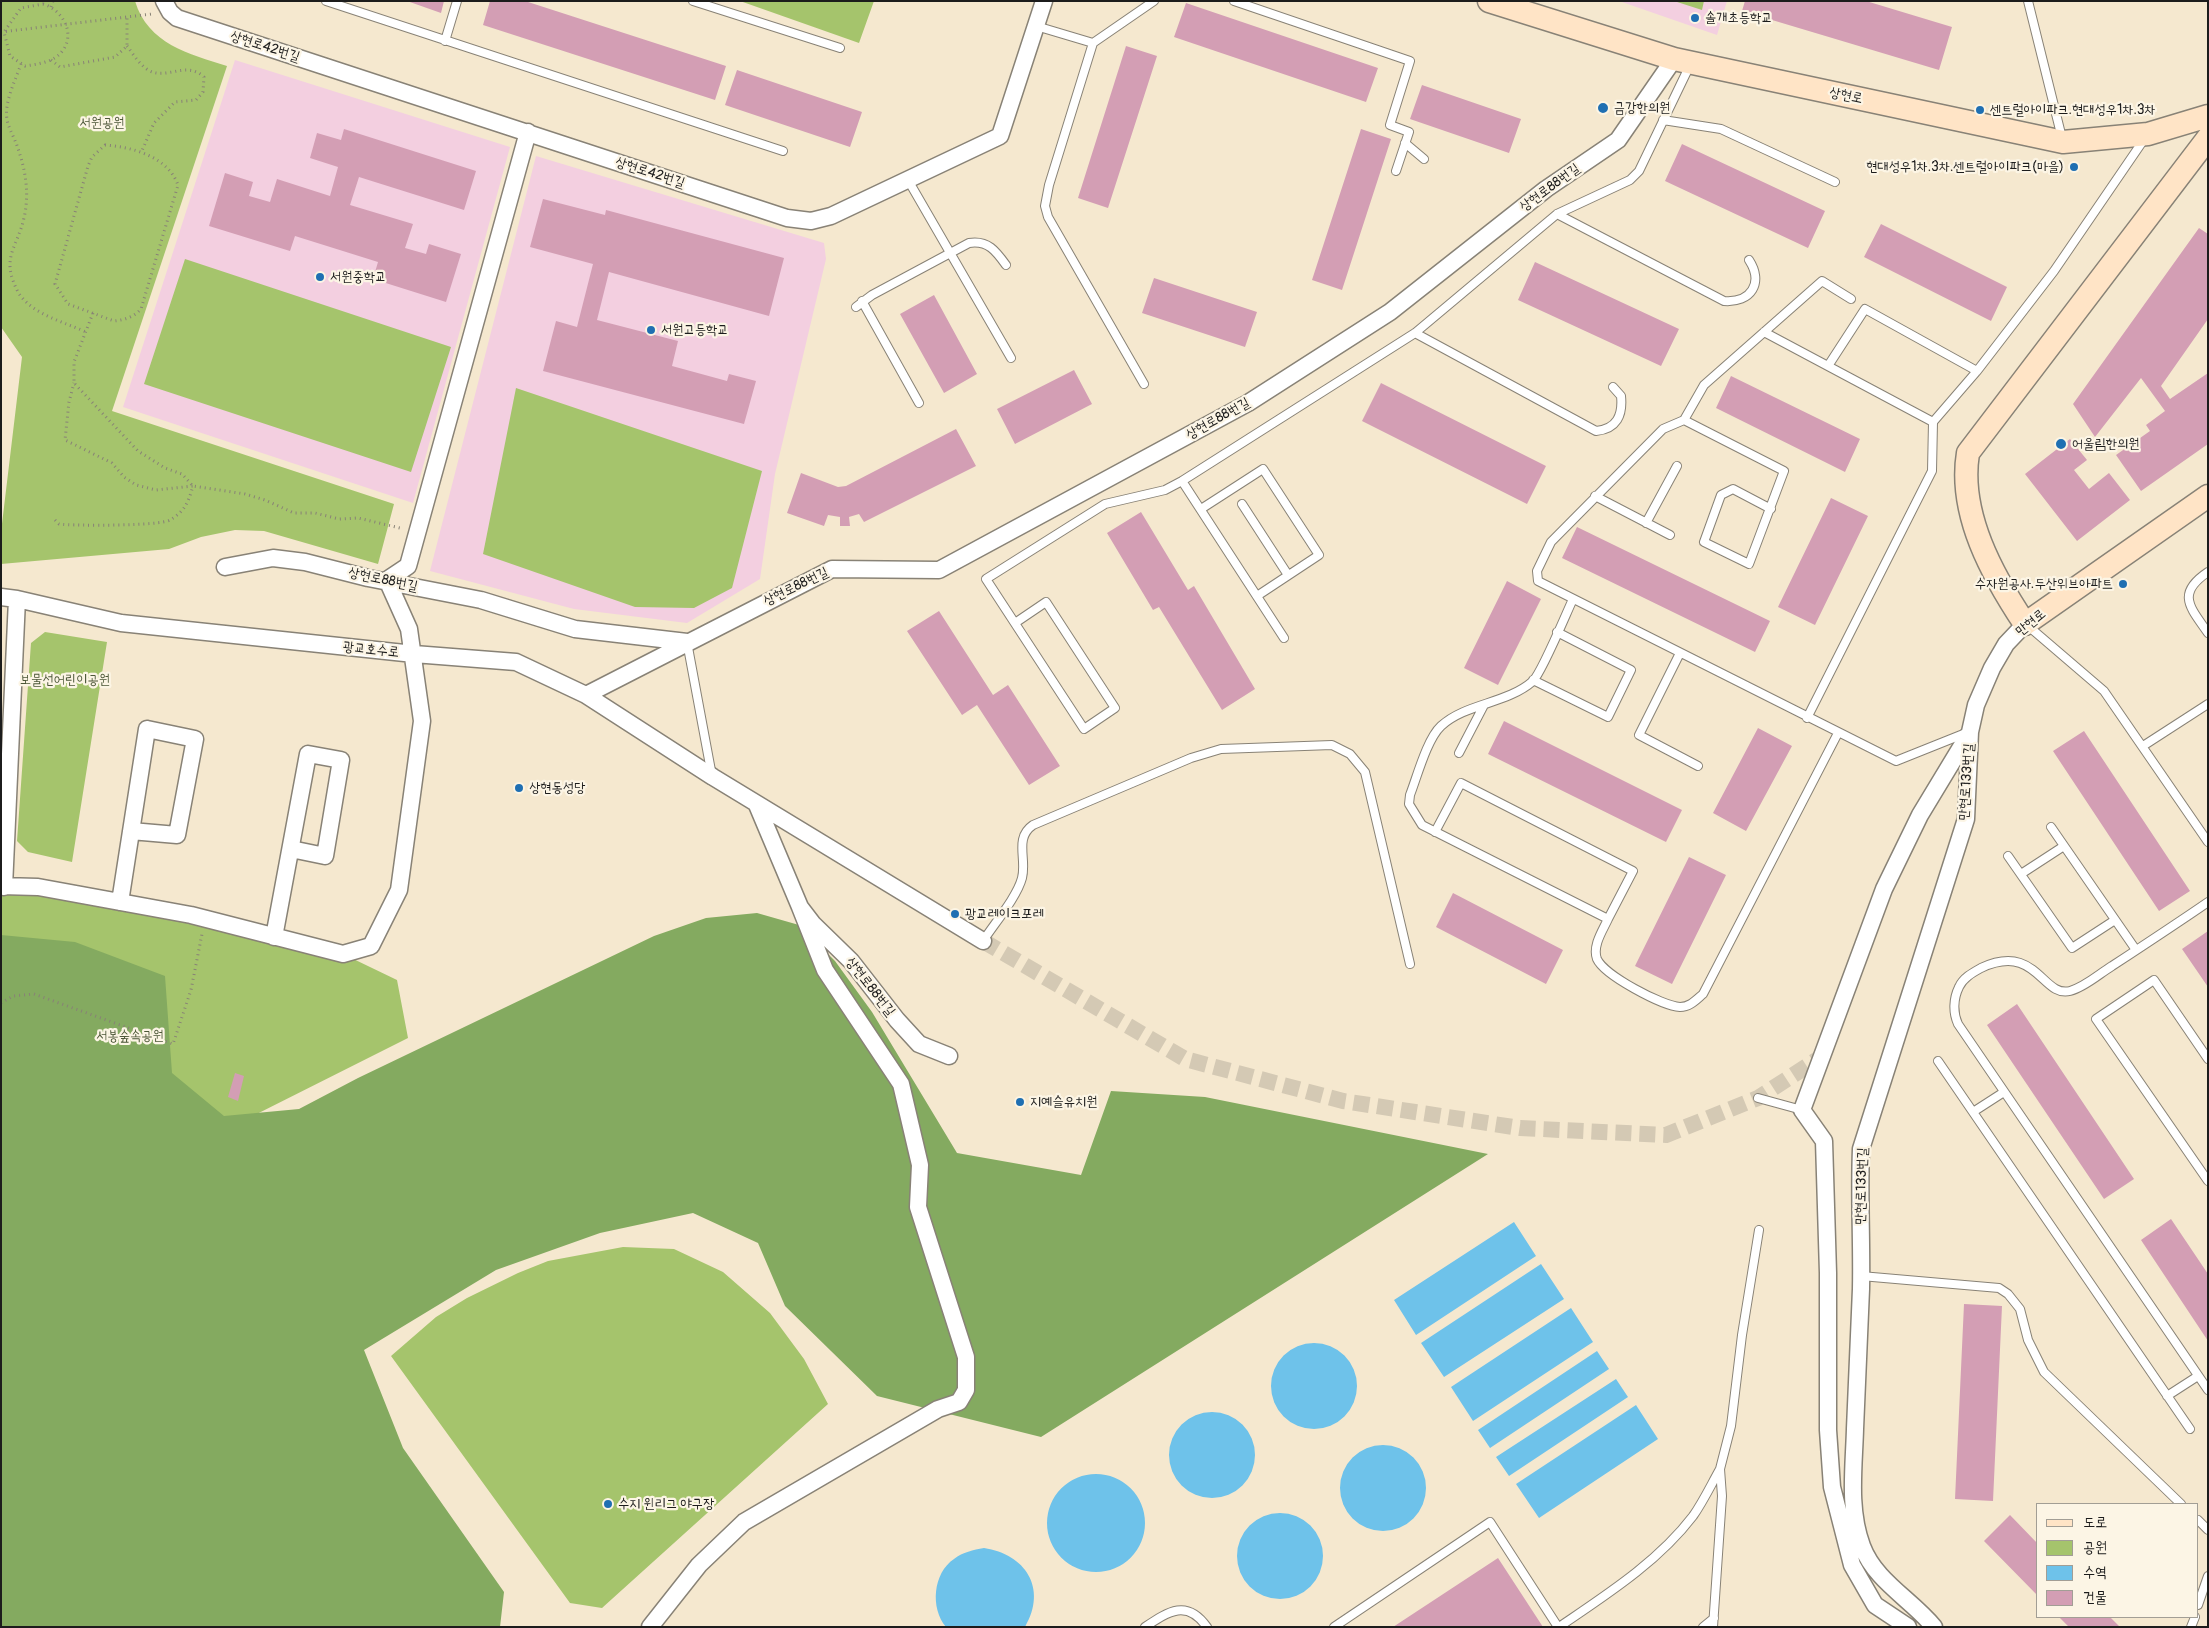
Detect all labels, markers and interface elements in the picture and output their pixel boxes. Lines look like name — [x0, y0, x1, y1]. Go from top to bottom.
place label: 솔개초등학교 — [1705, 10, 1773, 26]
marker: 솔개초등학교 — [1689, 12, 1701, 24]
street label: 상현로42번길 — [228, 28, 302, 66]
street label: 상현로 — [1828, 84, 1864, 108]
place label: 금강한의원 — [1614, 100, 1670, 116]
marker: 금강한의원 — [1596, 101, 1610, 115]
place label: 센트럴아이파크.현대성우1차.3차 — [1990, 102, 2156, 118]
marker: 센트럴아이파크.현대성우1차.3차 — [1974, 104, 1986, 116]
park label: 서원공원 — [79, 115, 125, 131]
street label: 상현로42번길 — [613, 154, 687, 192]
place label: 현대성우1차.3차.센트럴아이파크(마을) — [1866, 159, 2064, 175]
street label: 상현로88번길 — [1517, 161, 1583, 215]
marker: 현대성우1차.3차.센트럴아이파크(마을) — [2068, 161, 2080, 173]
place label: 서원중학교 — [330, 269, 386, 285]
marker: 서원중학교 — [314, 271, 326, 283]
place label: 서원고등학교 — [661, 322, 729, 338]
marker: 서원고등학교 — [645, 324, 657, 336]
street label: 상현로88번길 — [1183, 395, 1253, 443]
place label: 어울림한의원 — [2072, 436, 2140, 452]
marker: 어울림한의원 — [2054, 437, 2068, 451]
street label: 상현로88번길 — [347, 564, 419, 596]
street label: 상현로88번길 — [761, 564, 831, 610]
place label: 수자원공사.두산위브아파트 — [1975, 576, 2113, 592]
marker: 수자원공사.두산위브아파트 — [2117, 578, 2129, 590]
street label: 만현로 — [2013, 606, 2049, 640]
street label: 광교호수로 — [342, 639, 400, 661]
park label: 보물선어린이공원 — [20, 672, 110, 688]
street label: 만현로133번길 — [1956, 743, 1978, 821]
place label: 상현동성당 — [529, 780, 585, 796]
marker: 상현동성당 — [513, 782, 525, 794]
place label: 광교레이크포레 — [965, 906, 1044, 922]
marker: 광교레이크포레 — [949, 908, 961, 920]
street label: 상현로88번길 — [842, 954, 898, 1020]
park label: 서봉숲속공원 — [96, 1028, 164, 1044]
place label: 지예슬유치원 — [1030, 1094, 1098, 1110]
marker: 지예슬유치원 — [1014, 1096, 1026, 1108]
street label: 만현로133번길 — [1852, 1147, 1872, 1225]
place label: 수지 윈리그 야구장 — [618, 1496, 714, 1512]
marker: 수지 윈리그 야구장 — [602, 1498, 614, 1510]
legend — [2036, 1503, 2199, 1618]
text: 도로 — [2083, 1513, 2107, 1532]
text: 공원 — [2083, 1538, 2107, 1557]
text: 수역 — [2083, 1563, 2107, 1582]
text: 건물 — [2083, 1588, 2107, 1607]

